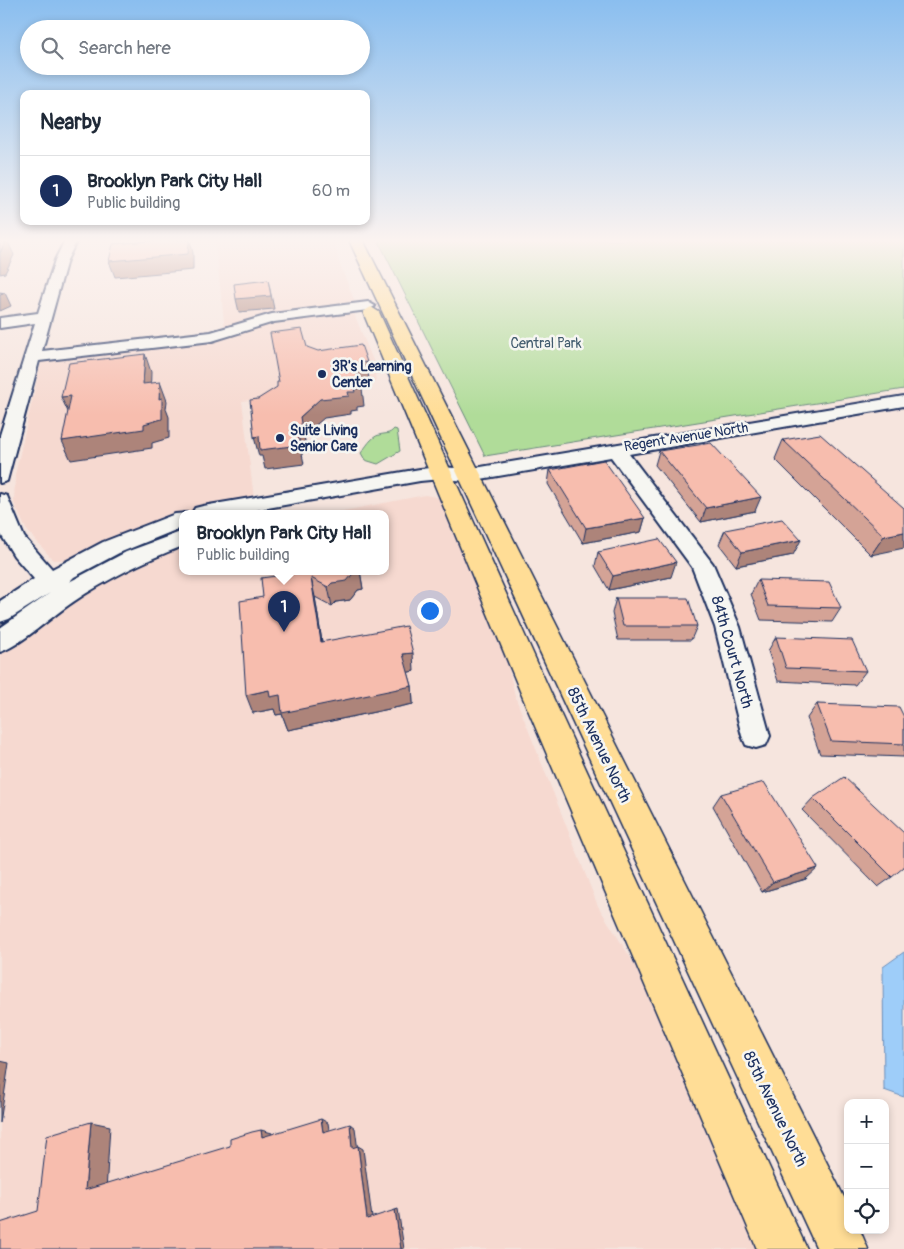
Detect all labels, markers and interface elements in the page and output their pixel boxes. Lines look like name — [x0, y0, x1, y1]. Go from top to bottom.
search box — [20, 20, 370, 75]
icon: search — [38, 34, 66, 62]
text: Search here — [78, 36, 171, 60]
text: Nearby — [40, 109, 101, 136]
text: Brooklyn Park City Hall — [87, 169, 262, 193]
text: 1 — [53, 181, 59, 201]
text: 60 m — [312, 181, 350, 201]
text: Public building — [87, 193, 180, 213]
park label: Central Park — [510, 335, 582, 352]
place label: 3R's Learning Center — [332, 358, 412, 391]
marker: 3R's Learning Center — [316, 368, 328, 380]
street label: Regent Avenue North — [623, 419, 749, 455]
place label: Suite Living Senior Care — [290, 422, 359, 455]
marker: Suite Living Senior Care — [274, 432, 286, 444]
popup — [179, 510, 389, 575]
text: Brooklyn Park City Hall — [196, 521, 372, 545]
text: Public building — [196, 545, 290, 565]
pin: 1 — [268, 591, 300, 632]
street label: 84th Court North — [706, 593, 758, 711]
your location — [417, 598, 443, 624]
street label: 85th Avenue North — [562, 684, 636, 806]
street label: 85th Avenue North — [738, 1048, 812, 1170]
map controls — [844, 1099, 889, 1234]
button: + — [844, 1099, 889, 1144]
button: − — [844, 1144, 889, 1189]
button: locate — [844, 1189, 889, 1234]

